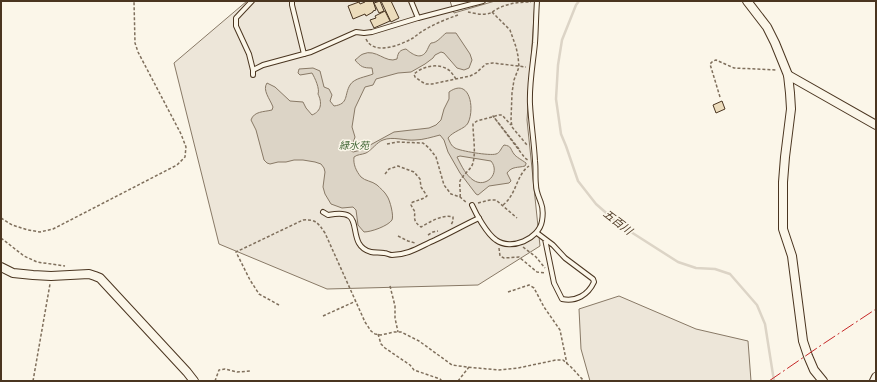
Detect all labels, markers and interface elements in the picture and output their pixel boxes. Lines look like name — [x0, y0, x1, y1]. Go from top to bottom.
park label: 緑水苑 — [339, 139, 371, 152]
water label: 五百川 — [601, 206, 636, 238]

